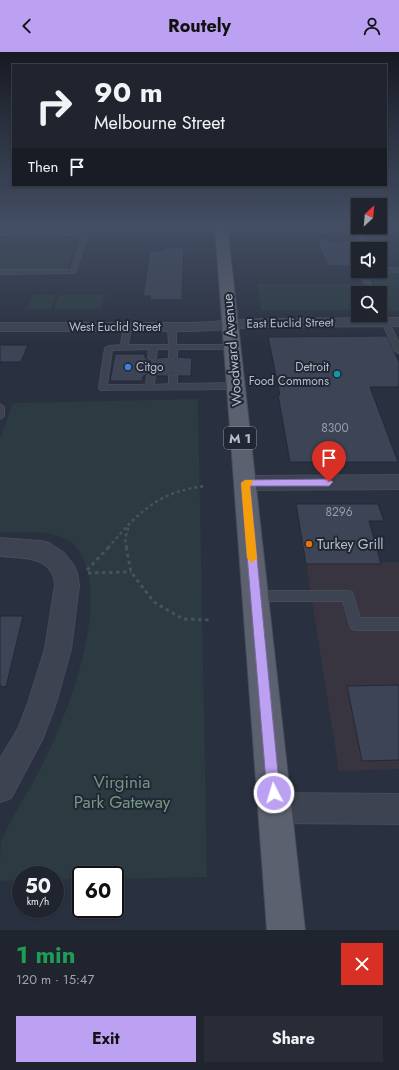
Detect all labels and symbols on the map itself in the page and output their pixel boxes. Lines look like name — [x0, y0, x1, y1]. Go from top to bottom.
north arrow — [351, 198, 387, 234]
street label: Woodward Avenue — [217, 293, 247, 407]
street label: East Euclid Street — [246, 313, 334, 333]
street label: West Euclid Street — [69, 318, 161, 336]
place label: Citgo — [136, 358, 164, 376]
place label: Detroit Food Commons — [249, 358, 329, 390]
marker: Citgo — [123, 362, 133, 372]
marker: Detroit Food Commons — [332, 369, 342, 379]
house number: 8300 — [321, 419, 349, 437]
road number: M 1 — [224, 427, 256, 449]
pin — [312, 441, 346, 482]
house number: 8296 — [325, 503, 353, 521]
place label: Turkey Grill — [317, 534, 384, 554]
marker: Turkey Grill — [304, 539, 314, 549]
park label: Virginia Park Gateway — [74, 770, 171, 814]
position arrow — [253, 772, 295, 814]
speed limit sign: 60 — [72, 866, 124, 918]

